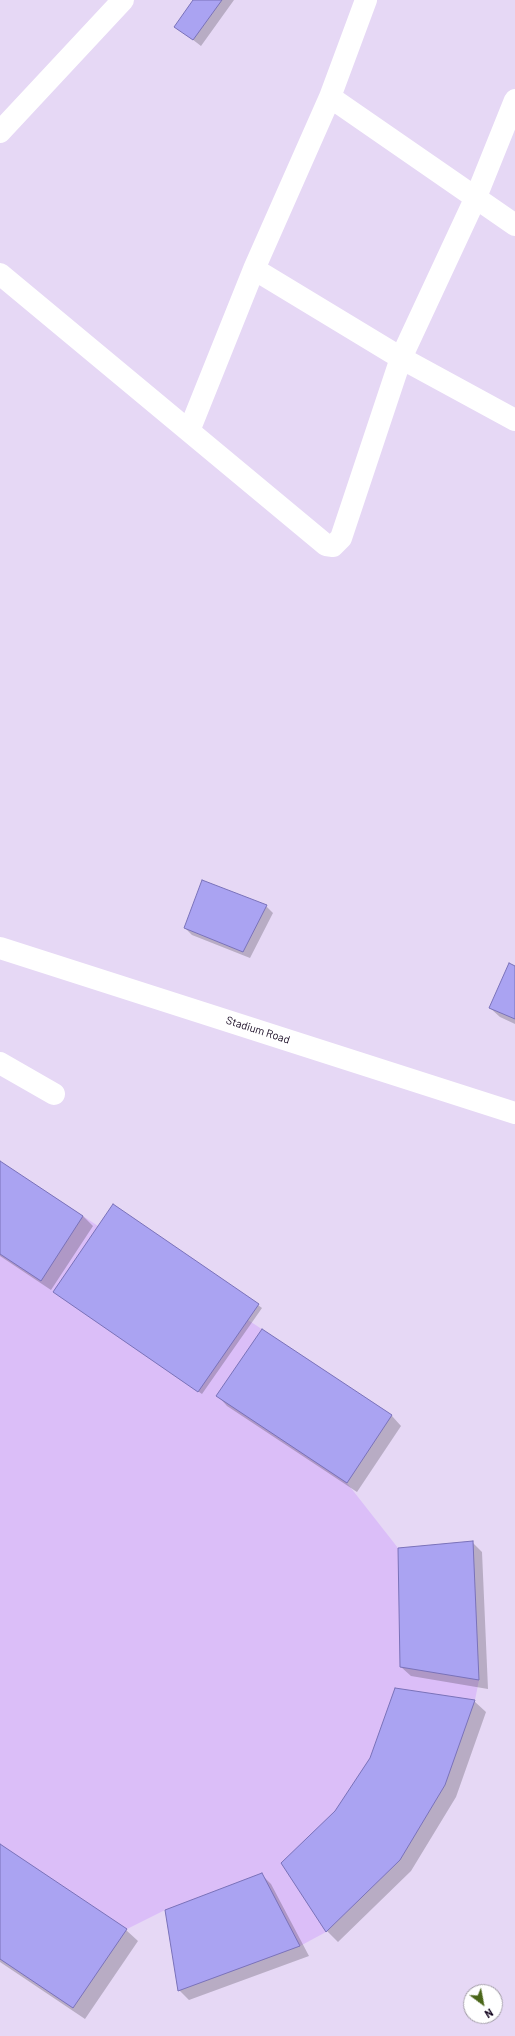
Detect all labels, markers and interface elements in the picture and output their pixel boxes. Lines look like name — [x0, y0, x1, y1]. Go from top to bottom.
street label: Stadium Road — [224, 1013, 292, 1047]
north arrow — [463, 1984, 503, 2024]
text: N — [483, 2006, 496, 2021]

